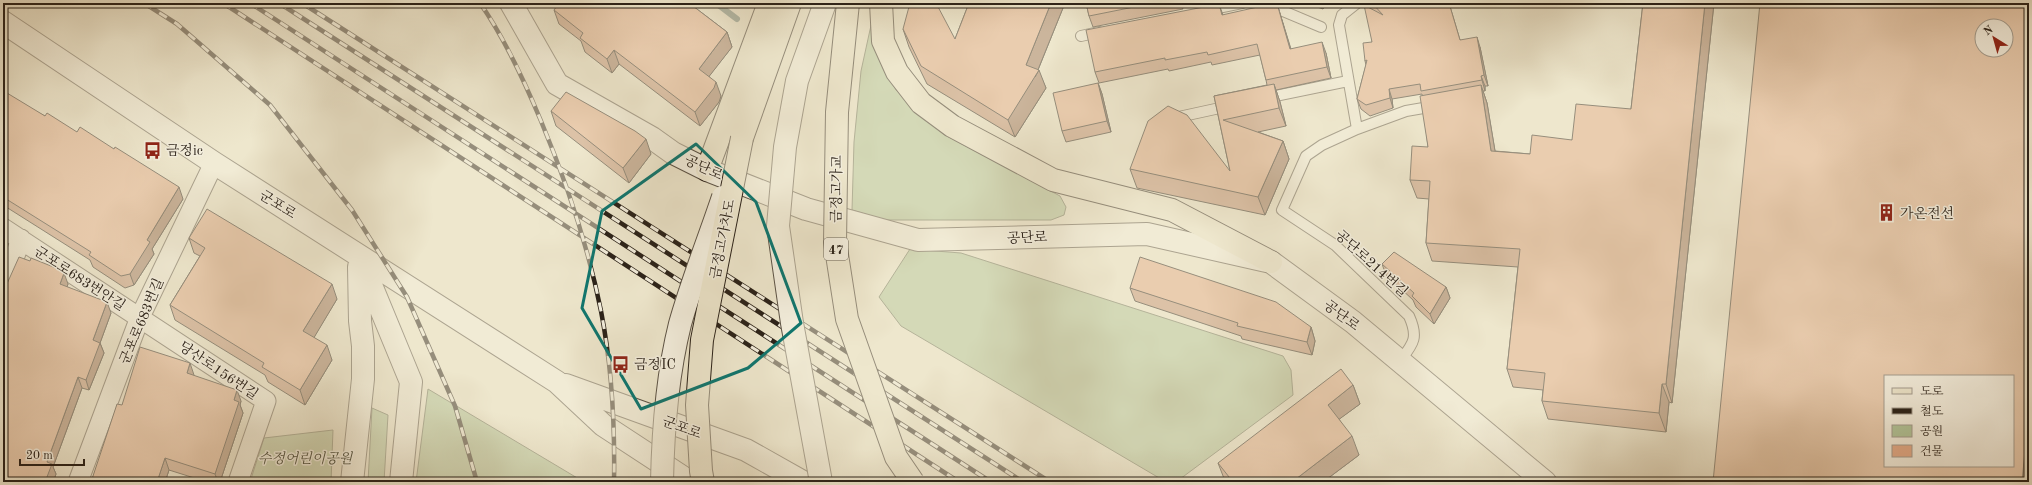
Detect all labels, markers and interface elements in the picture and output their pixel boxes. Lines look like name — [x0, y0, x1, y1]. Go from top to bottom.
north arrow — [1974, 18, 2014, 58]
text: N — [1982, 24, 1996, 38]
bus stop icon: 금정ic — [143, 140, 163, 160]
place label: 금정ic — [166, 143, 203, 158]
street label: 공단로 — [682, 152, 726, 183]
street label: 금정고가교 — [828, 155, 845, 223]
street label: 군포로 — [257, 188, 299, 222]
street label: 금정고가차도 — [707, 197, 738, 280]
building icon: 가온전선 — [1877, 203, 1897, 223]
place label: 가온전선 — [1900, 206, 1954, 221]
street label: 공단로214번길 — [1332, 227, 1411, 300]
street label: 공단로 — [1006, 229, 1048, 246]
road number: 47 — [824, 238, 848, 260]
street label: 군포로683번안길 — [31, 243, 128, 313]
street label: 군포로683번길 — [117, 276, 166, 366]
street label: 공단로 — [1321, 297, 1363, 334]
street label: 당산로156번길 — [176, 338, 261, 402]
bus stop icon: 금정IC — [611, 354, 631, 374]
place label: 금정IC — [634, 357, 676, 372]
legend — [1884, 375, 2014, 467]
text: 도로 — [1920, 385, 1944, 398]
text: 철도 — [1920, 405, 1944, 418]
street label: 군포로 — [660, 414, 704, 442]
text: 공원 — [1920, 425, 1943, 438]
scale bar — [20, 441, 84, 467]
text: 건물 — [1920, 445, 1944, 458]
text: 20 m — [26, 450, 53, 462]
park label: 수정어린이공원 — [258, 451, 354, 466]

